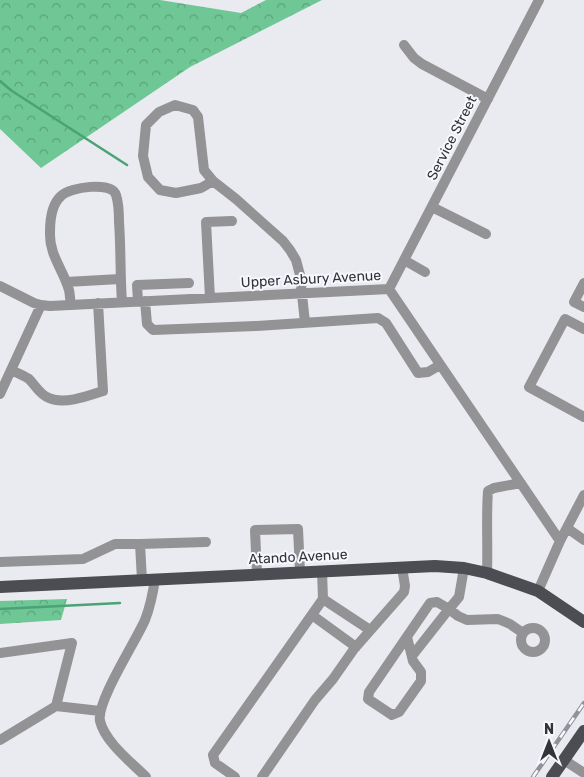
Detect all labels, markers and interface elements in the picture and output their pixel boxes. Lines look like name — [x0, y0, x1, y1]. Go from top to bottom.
street label: Service Street — [423, 92, 481, 183]
street label: Upper Asbury Avenue — [240, 267, 382, 291]
street label: Atando Avenue — [248, 546, 348, 568]
north arrow — [524, 717, 574, 767]
text: N — [544, 721, 554, 738]

